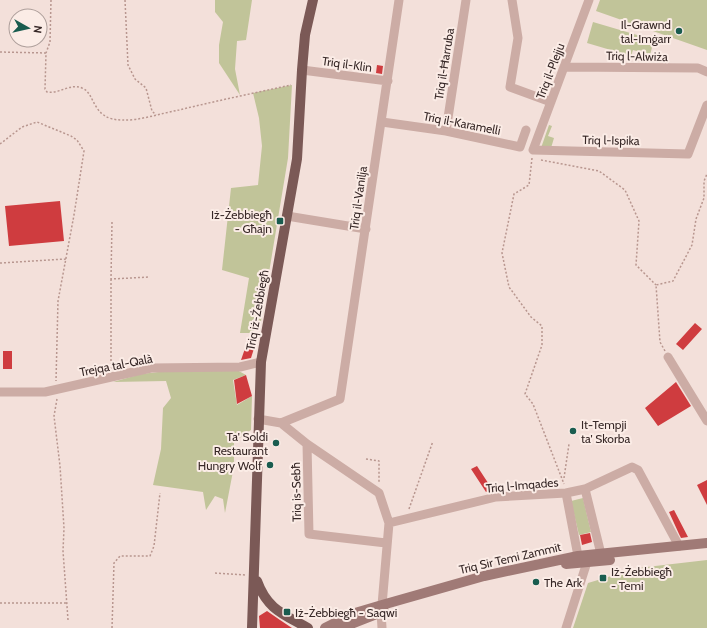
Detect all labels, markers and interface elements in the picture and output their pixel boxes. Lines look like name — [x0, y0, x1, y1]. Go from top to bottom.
north arrow — [8, 8, 48, 48]
place label: Il-Grawnd tal-Imġarr — [620, 17, 671, 46]
text: N — [30, 25, 45, 34]
marker: Il-Grawnd tal-Imġarr — [674, 26, 684, 36]
street label: Triq il-Ħarruba — [431, 27, 457, 101]
street label: Triq il-Plejju — [532, 41, 568, 101]
street label: Triq l-Alwiża — [606, 48, 668, 64]
street label: Triq il-Klin — [321, 53, 373, 75]
street label: Triq il-Karamelli — [422, 108, 502, 138]
street label: Triq l-Ispika — [582, 132, 640, 148]
street label: Triq il-Vanilja — [346, 165, 370, 231]
place label: Iż-Żebbiegħ - Għajn — [211, 207, 272, 236]
marker: Iż-Żebbiegħ - Għajn — [275, 216, 285, 226]
street label: Triq iż-Żebbiegħ — [243, 269, 271, 351]
street label: Trejqa tal-Qalà — [78, 351, 154, 379]
place label: It-Tempji ta' Skorba — [581, 417, 630, 446]
marker: It-Tempji ta' Skorba — [568, 426, 578, 436]
place label: Ta' Soldi Restaurant — [214, 429, 268, 458]
marker: Ta' Soldi Restaurant — [271, 438, 281, 448]
place label: Hungry Wolf — [198, 458, 262, 473]
marker: Hungry Wolf — [265, 460, 275, 470]
street label: Triq is-Sebħ — [288, 462, 304, 522]
street label: Triq l-Imqades — [485, 474, 559, 496]
street label: Triq Sir Temi Zammit — [458, 539, 562, 577]
place label: Iż-Żebbiegħ - Temi — [611, 564, 672, 593]
marker: Iż-Żebbiegħ - Temi — [598, 573, 608, 583]
place label: The Ark — [544, 575, 583, 590]
marker: The Ark — [531, 577, 541, 587]
place label: Iż-Żebbiegħ - Saqwi — [295, 605, 397, 620]
marker: Iż-Żebbiegħ - Saqwi — [282, 607, 292, 617]

